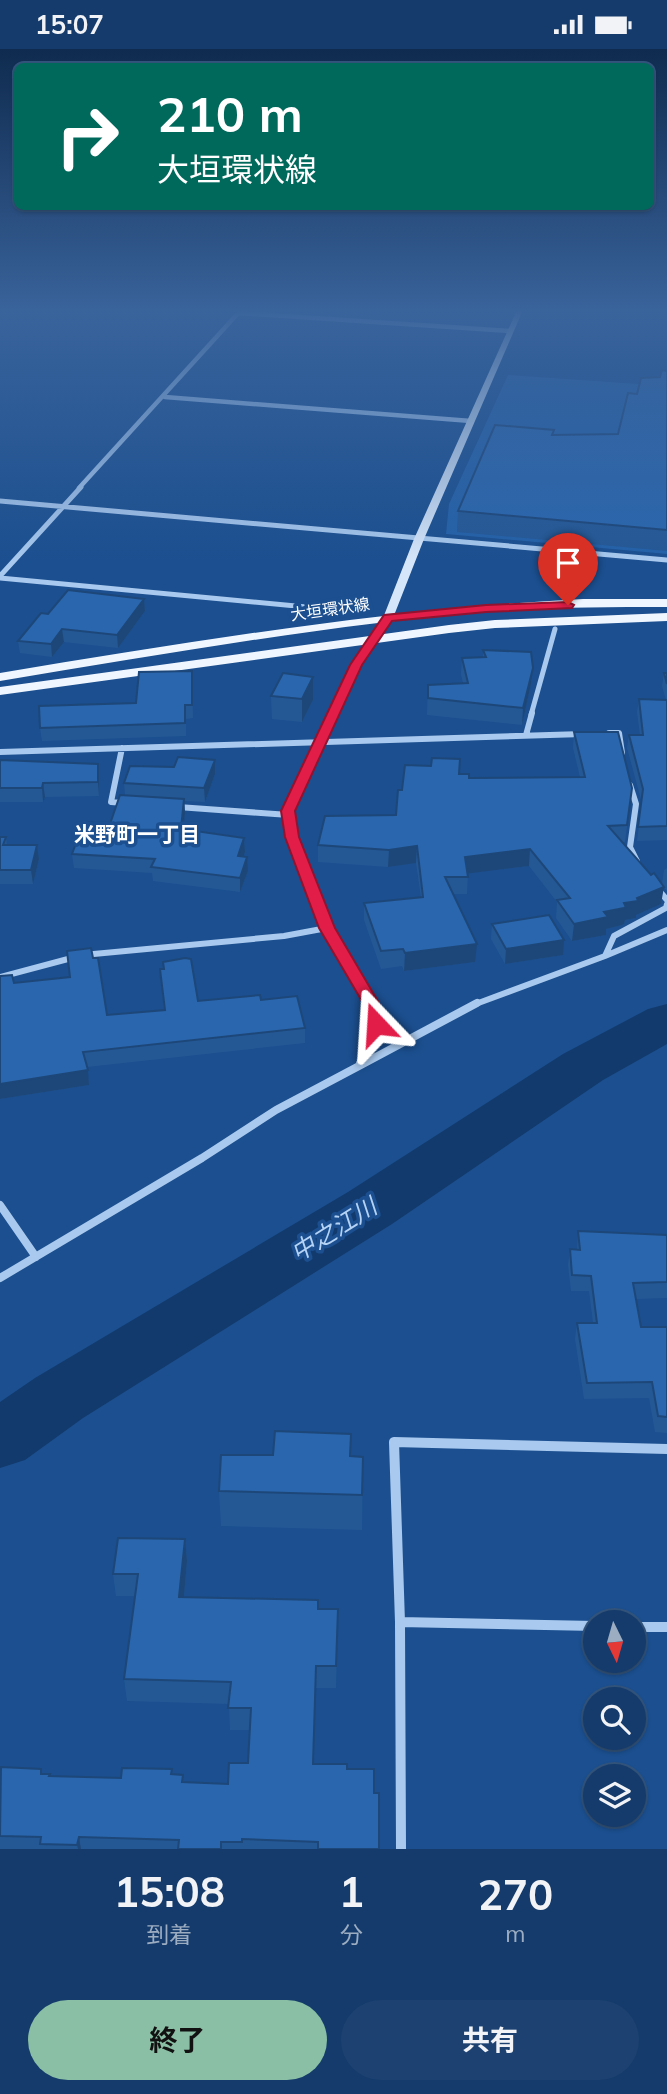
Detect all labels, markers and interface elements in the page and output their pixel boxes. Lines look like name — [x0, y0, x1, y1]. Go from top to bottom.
text: 15:07 — [35, 8, 104, 41]
text: 210 m — [157, 83, 303, 144]
icon: right — [42, 91, 133, 182]
text: 大垣環状線 — [157, 149, 317, 189]
pin — [538, 533, 598, 605]
icon: arrive — [549, 544, 587, 582]
street label: 大垣環状線 — [289, 594, 371, 624]
district label: 米野町一丁目 — [74, 821, 200, 847]
position arrow — [339, 987, 413, 1061]
water label: 中之江川 — [285, 1189, 385, 1267]
north arrow — [583, 1610, 646, 1673]
map controls — [583, 1610, 646, 1827]
button: search — [583, 1687, 646, 1750]
button: layers — [583, 1764, 646, 1827]
text: 15:08 — [114, 1865, 225, 1918]
text: 1 — [339, 1865, 364, 1918]
text: 270 — [478, 1868, 553, 1921]
text: m — [505, 1919, 526, 1948]
text: 到着 — [146, 1920, 192, 1949]
text: 分 — [340, 1920, 363, 1949]
button: 終了 — [28, 2000, 327, 2080]
button: 共有 — [341, 2000, 639, 2080]

